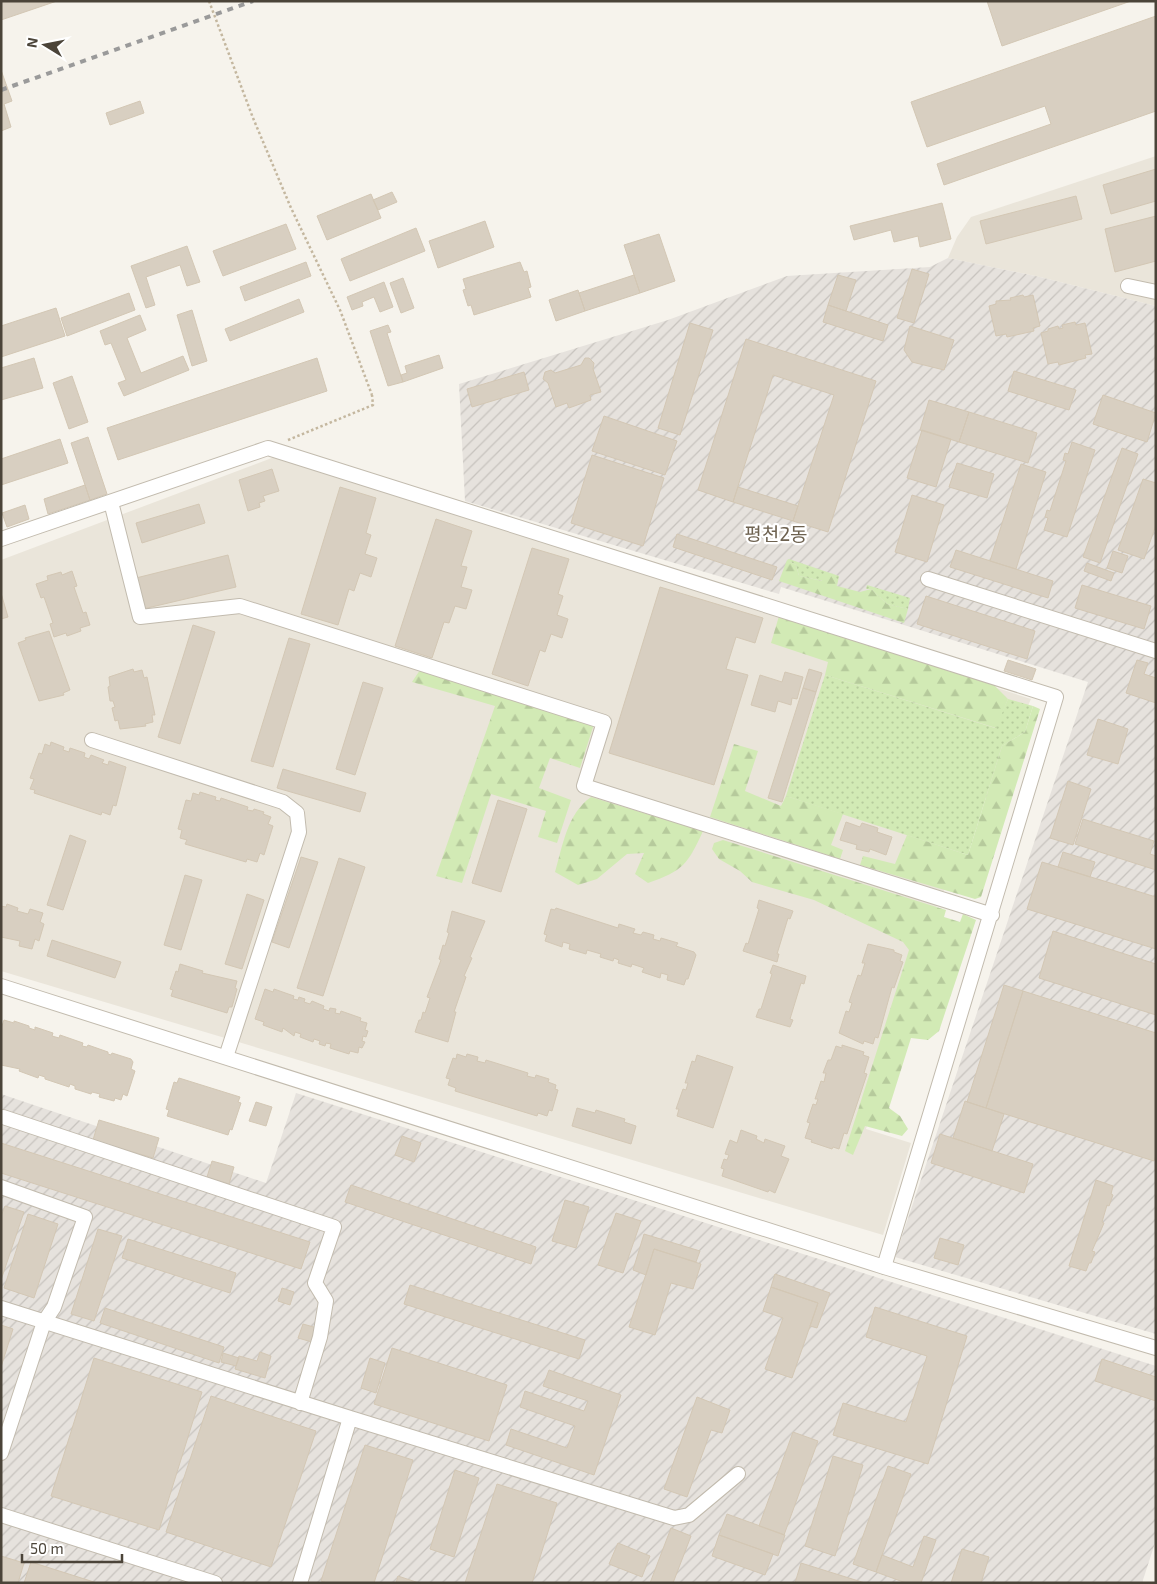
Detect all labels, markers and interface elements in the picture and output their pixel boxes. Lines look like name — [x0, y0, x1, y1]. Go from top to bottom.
north arrow — [20, 20, 70, 70]
text: N — [22, 36, 41, 49]
district label: 평천2동 — [744, 522, 808, 545]
scale bar — [22, 1532, 122, 1564]
text: 50 m — [30, 1539, 64, 1557]

